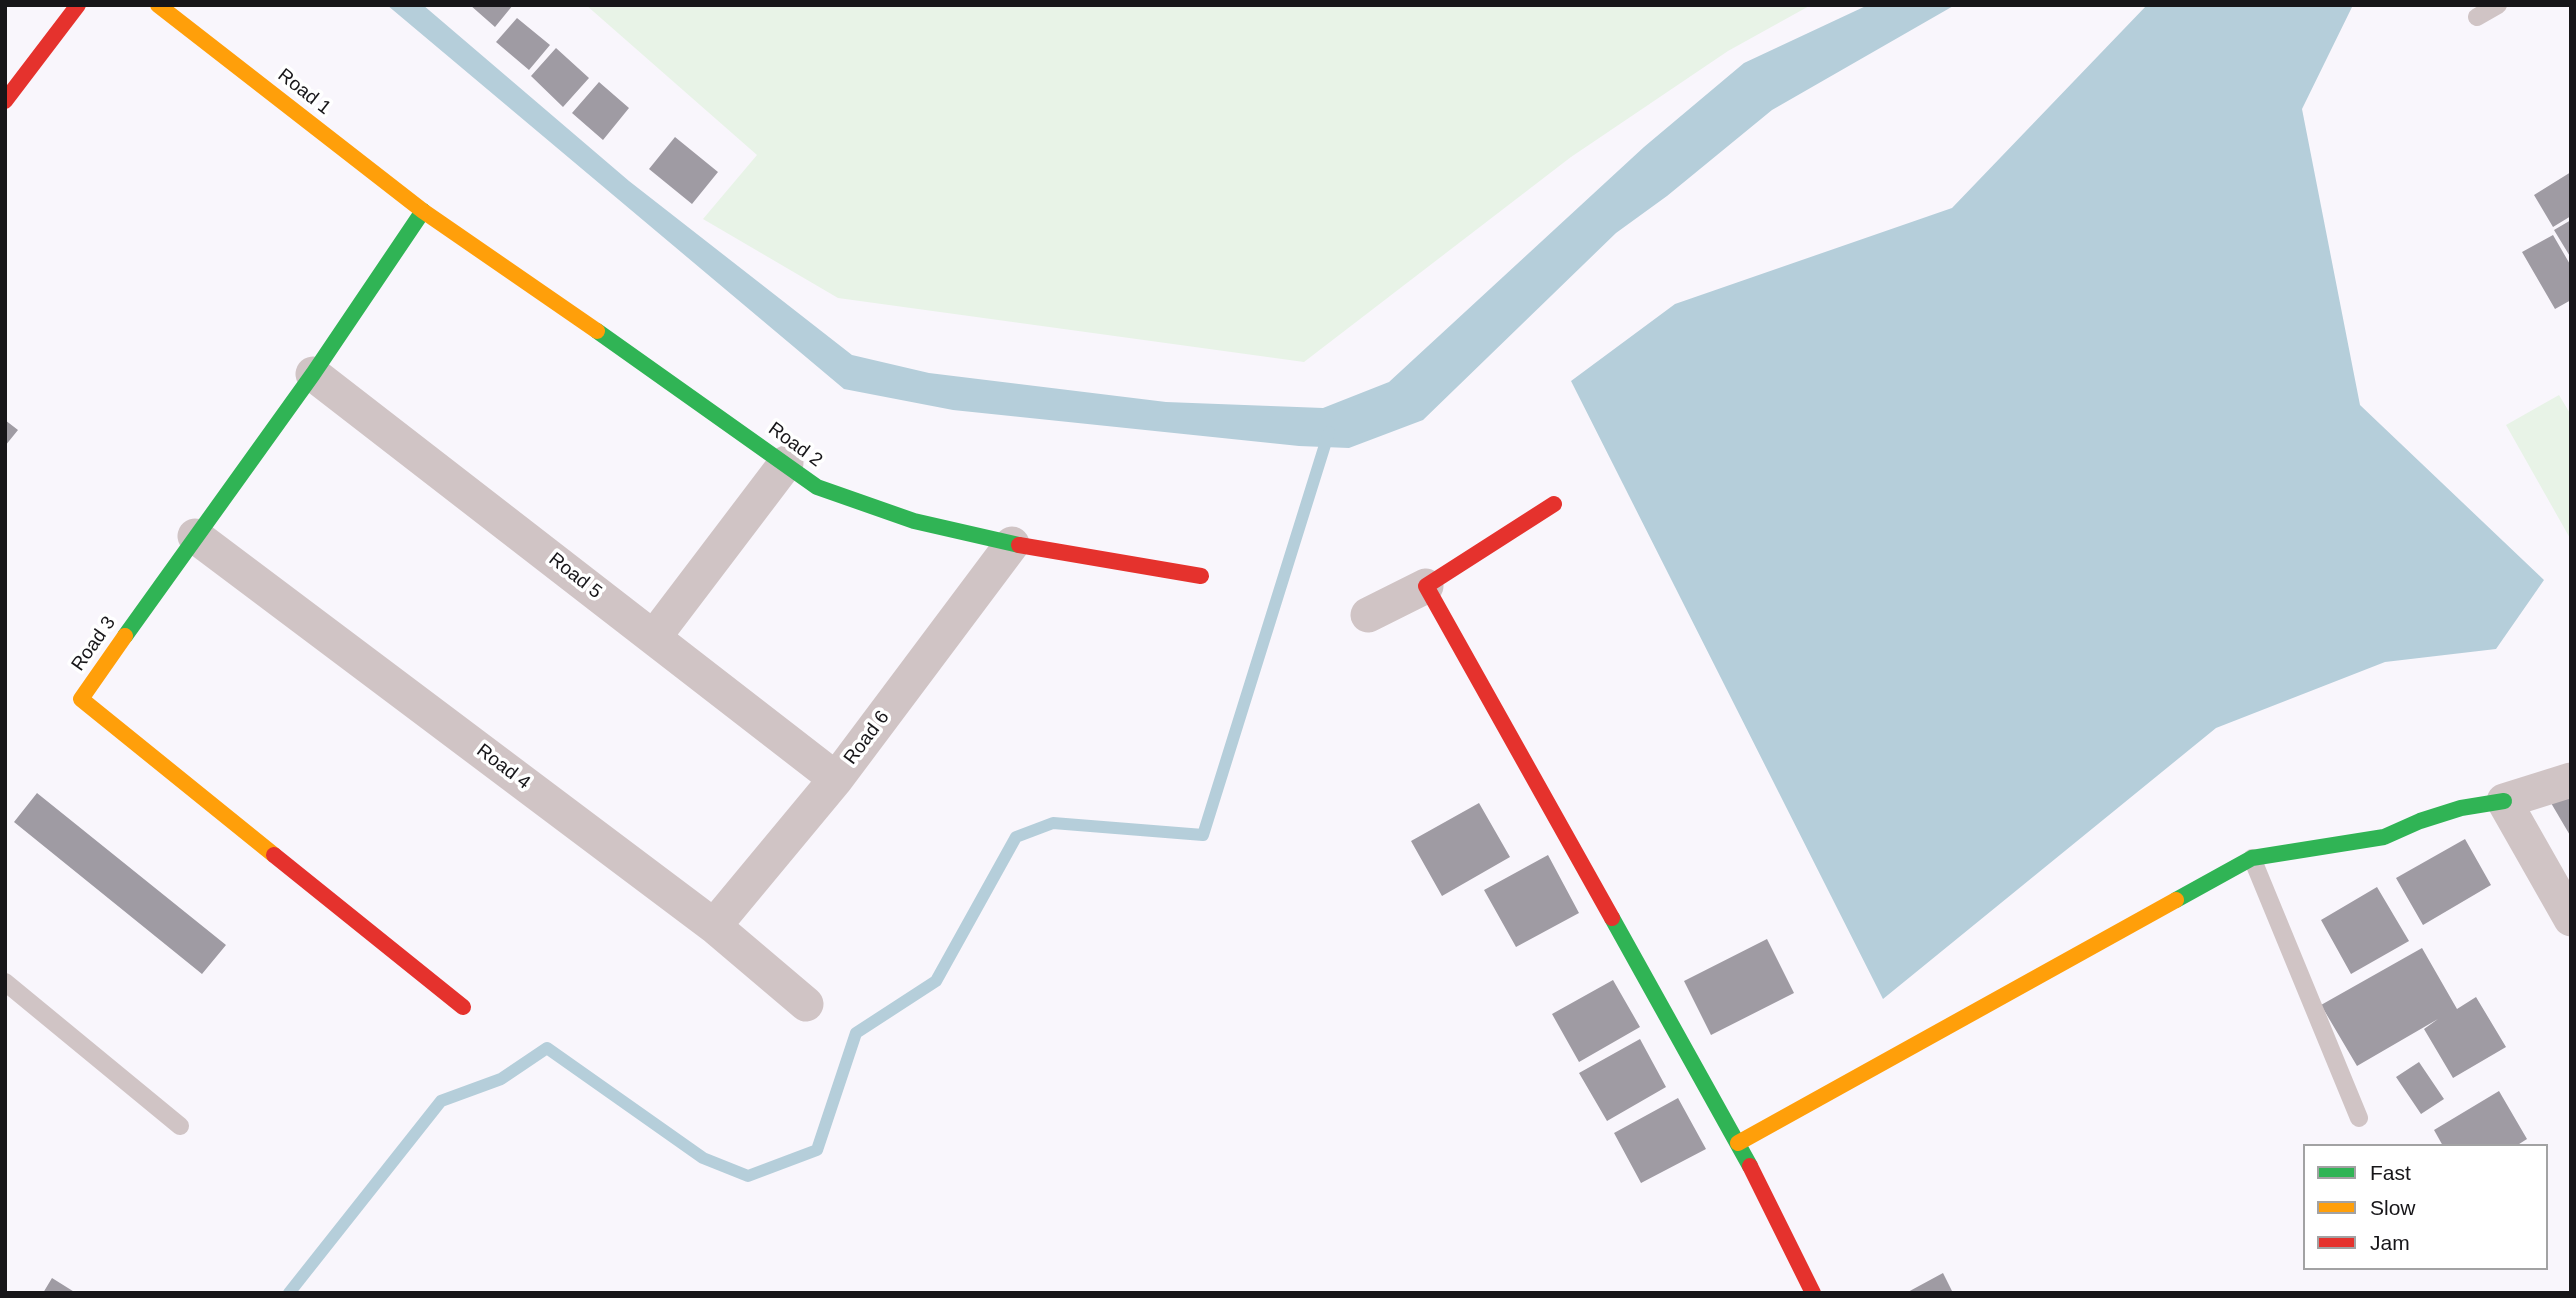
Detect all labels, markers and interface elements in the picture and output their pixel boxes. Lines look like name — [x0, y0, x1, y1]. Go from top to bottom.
street label: Road 1 — [273, 64, 335, 120]
street label: Road 2 — [764, 418, 826, 472]
street label: Road 5 — [544, 548, 606, 604]
street label: Road 3 — [67, 612, 121, 676]
street label: Road 6 — [839, 707, 895, 769]
street label: Road 4 — [472, 739, 534, 795]
legend — [2303, 1144, 2548, 1270]
text: Fast — [2370, 1161, 2411, 1184]
text: Slow — [2370, 1196, 2416, 1219]
text: Jam — [2370, 1231, 2410, 1254]

